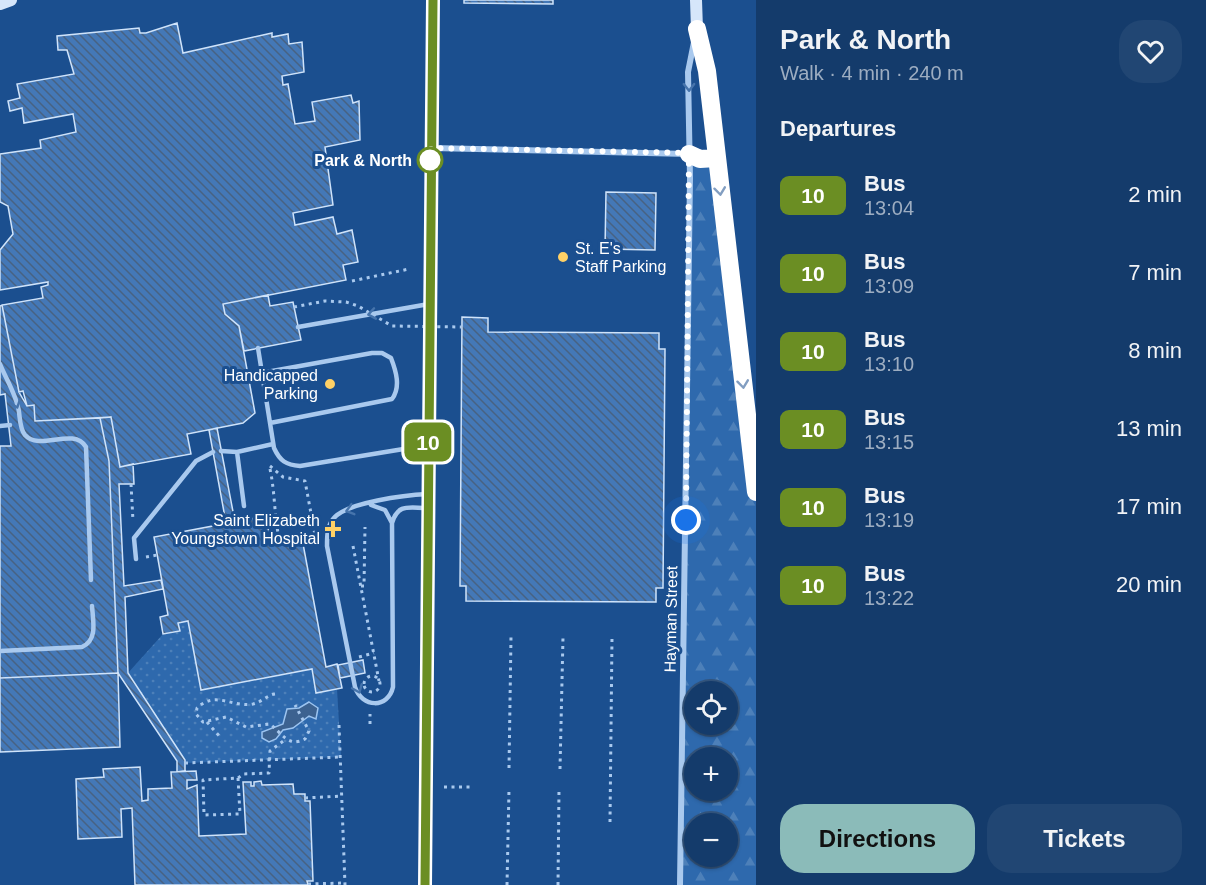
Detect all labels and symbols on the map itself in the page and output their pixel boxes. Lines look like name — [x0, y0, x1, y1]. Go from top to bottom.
one-way arrow — [682, 83, 695, 92]
marker: Park & North — [417, 147, 443, 173]
place label: Park & North — [314, 152, 412, 169]
one-way arrow — [713, 186, 725, 195]
place label: St. E's Staff Parking — [575, 240, 666, 275]
marker: St. E's Staff Parking — [556, 250, 570, 264]
one-way arrow — [367, 308, 376, 320]
place label: Handicapped Parking — [224, 367, 318, 402]
marker: Handicapped Parking — [323, 377, 337, 391]
one-way arrow — [736, 380, 749, 389]
one-way arrow — [9, 398, 21, 409]
line badge: 10 — [401, 422, 455, 462]
one-way arrow — [345, 503, 356, 515]
your location — [671, 505, 701, 535]
place label: Saint Elizabeth Youngstown Hospital — [171, 512, 320, 547]
marker: Saint Elizabeth Youngstown Hospital — [324, 520, 342, 538]
street label: Hayman Street — [662, 565, 680, 672]
one-way arrow — [351, 683, 363, 694]

